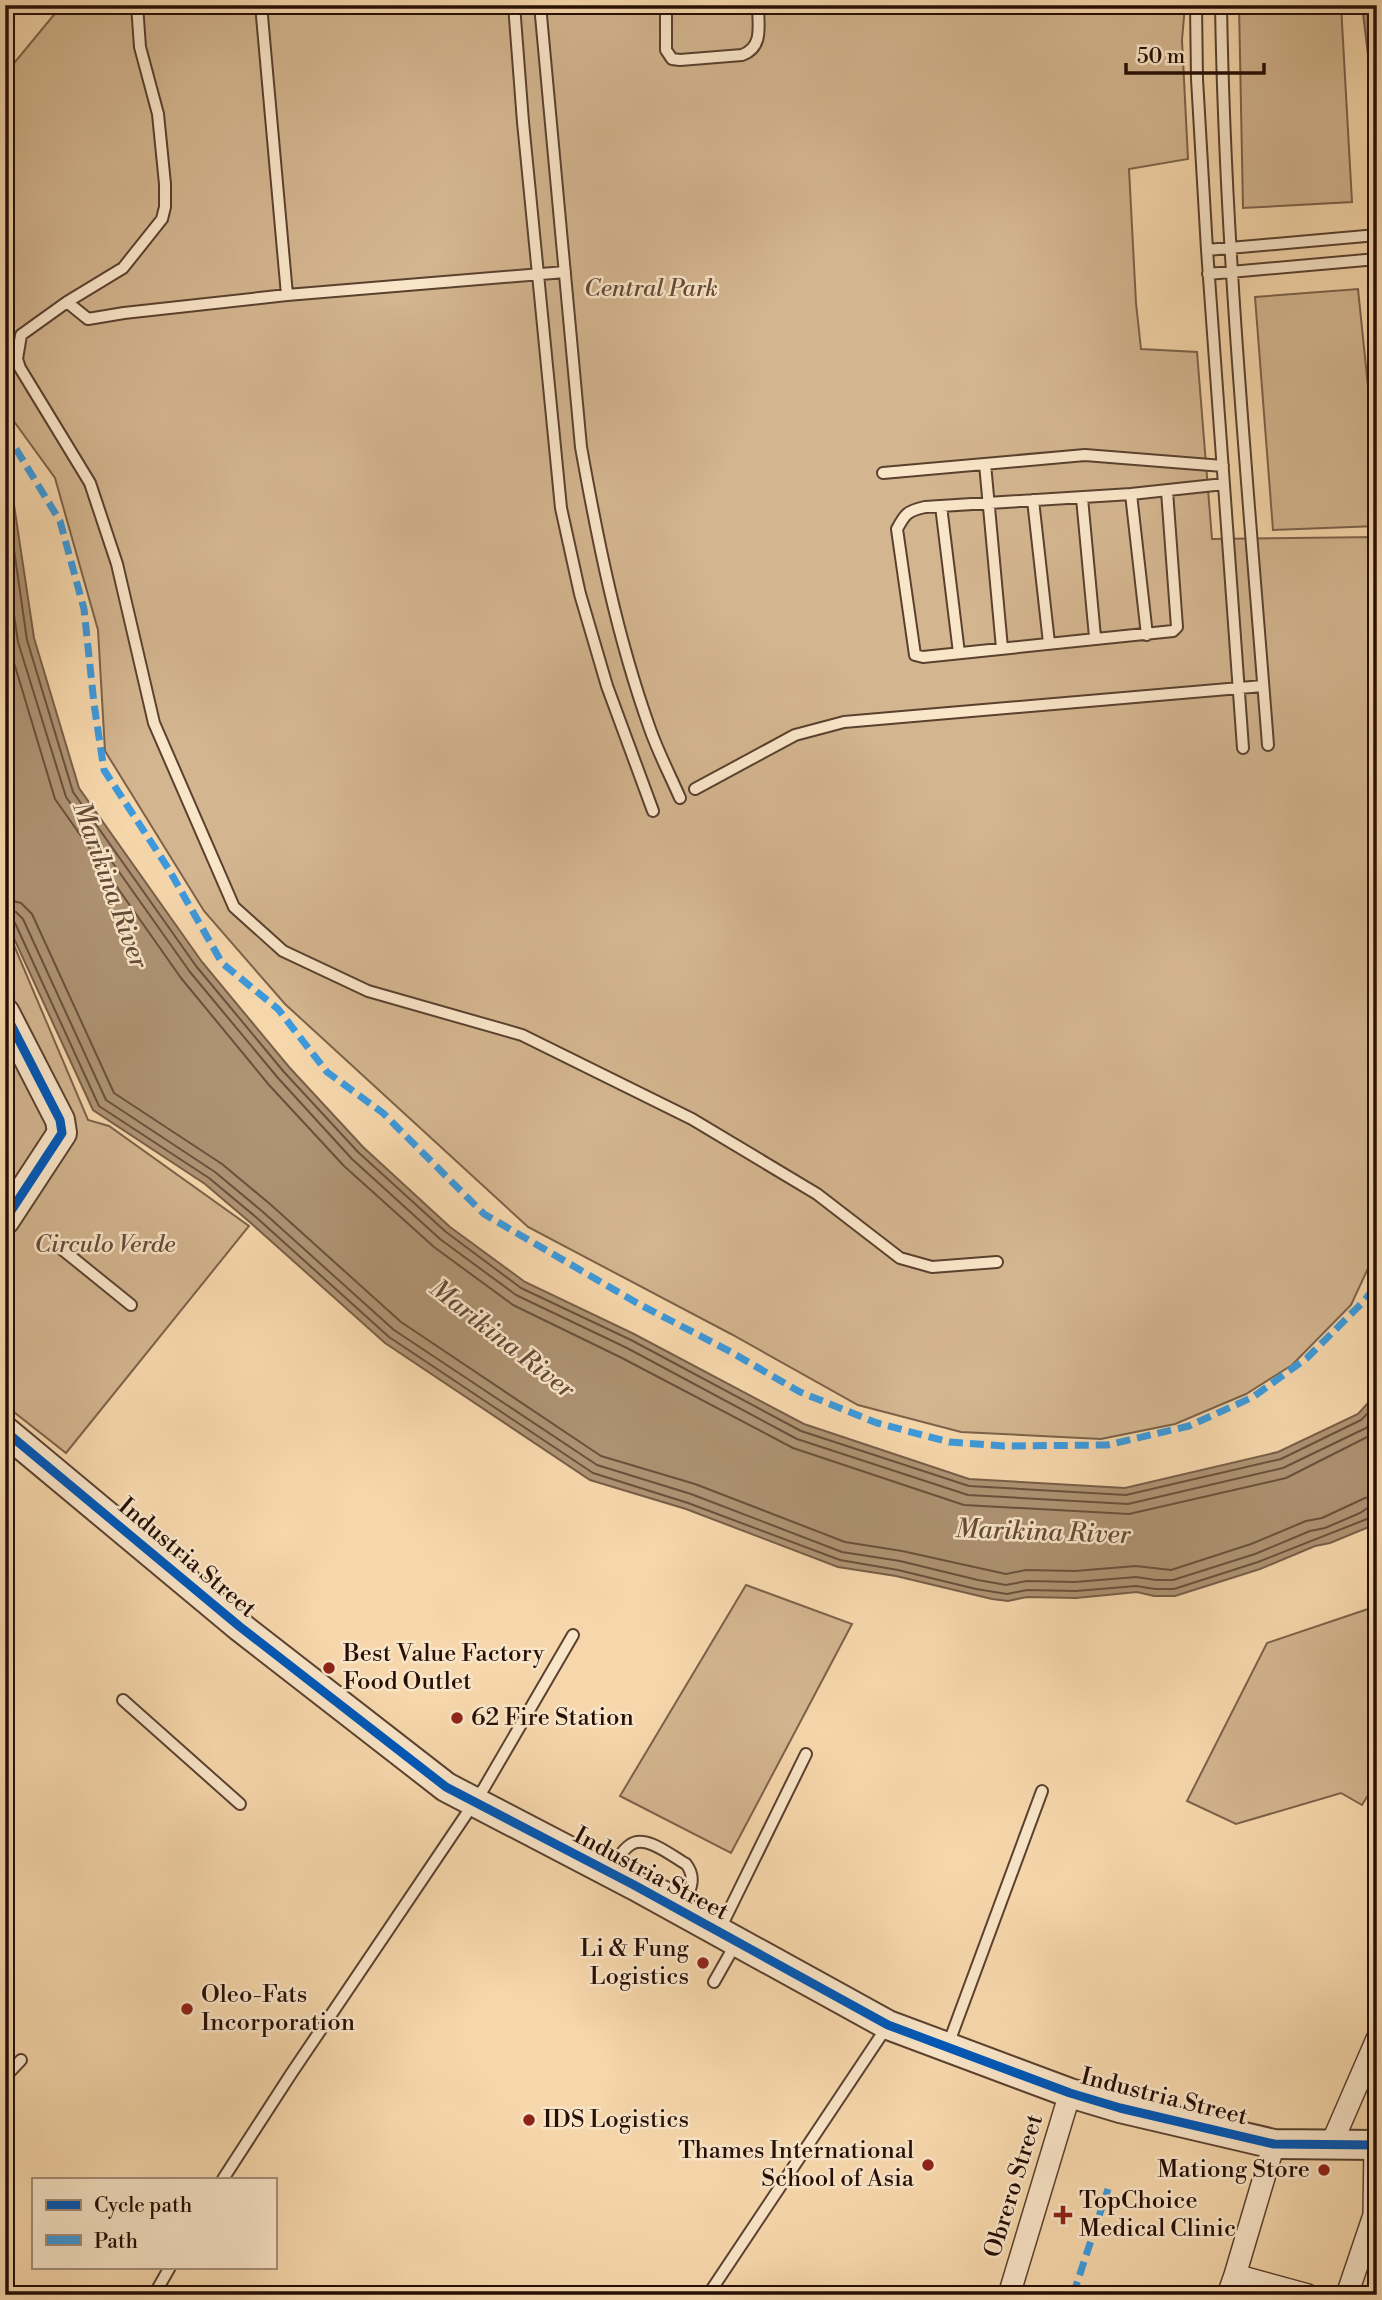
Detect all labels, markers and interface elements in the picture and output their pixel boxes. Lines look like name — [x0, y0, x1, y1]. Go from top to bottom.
scale bar — [1126, 32, 1265, 76]
text: 50 m — [1137, 44, 1185, 70]
park label: Central Park — [584, 274, 718, 304]
water label: Marikina River — [65, 797, 155, 974]
park label: Circulo Verde — [35, 1230, 175, 1260]
water label: Marikina River — [423, 1272, 582, 1406]
street label: Industria Street — [112, 1492, 263, 1625]
water label: Marikina River — [955, 1513, 1132, 1551]
place label: Best Value Factory Food Outlet — [342, 1639, 545, 1697]
marker: Best Value Factory Food Outlet — [321, 1660, 337, 1676]
place label: 62 Fire Station — [471, 1703, 634, 1733]
marker: 62 Fire Station — [449, 1710, 465, 1726]
street label: Industria Street — [568, 1821, 734, 1928]
place label: Li & Fung Logistics — [580, 1934, 690, 1992]
marker: Li & Fung Logistics — [695, 1955, 711, 1971]
place label: Oleo-Fats Incorporation — [201, 1980, 355, 2038]
marker: Oleo-Fats Incorporation — [179, 2001, 195, 2017]
street label: Industria Street — [1077, 2062, 1251, 2132]
place label: IDS Logistics — [543, 2105, 689, 2135]
street label: Obrero Street — [978, 2110, 1050, 2261]
marker: IDS Logistics — [521, 2112, 537, 2128]
place label: Thames International School of Asia — [678, 2136, 915, 2194]
place label: Mationg Store — [1157, 2155, 1310, 2185]
marker: Thames International School of Asia — [920, 2157, 936, 2173]
marker: Mationg Store — [1316, 2162, 1332, 2178]
legend — [32, 2178, 276, 2268]
place label: TopChoice Medical Clinic — [1079, 2186, 1236, 2244]
text: Cycle path — [94, 2193, 193, 2219]
marker: TopChoice Medical Clinic — [1053, 2205, 1073, 2225]
text: Path — [94, 2229, 139, 2255]

